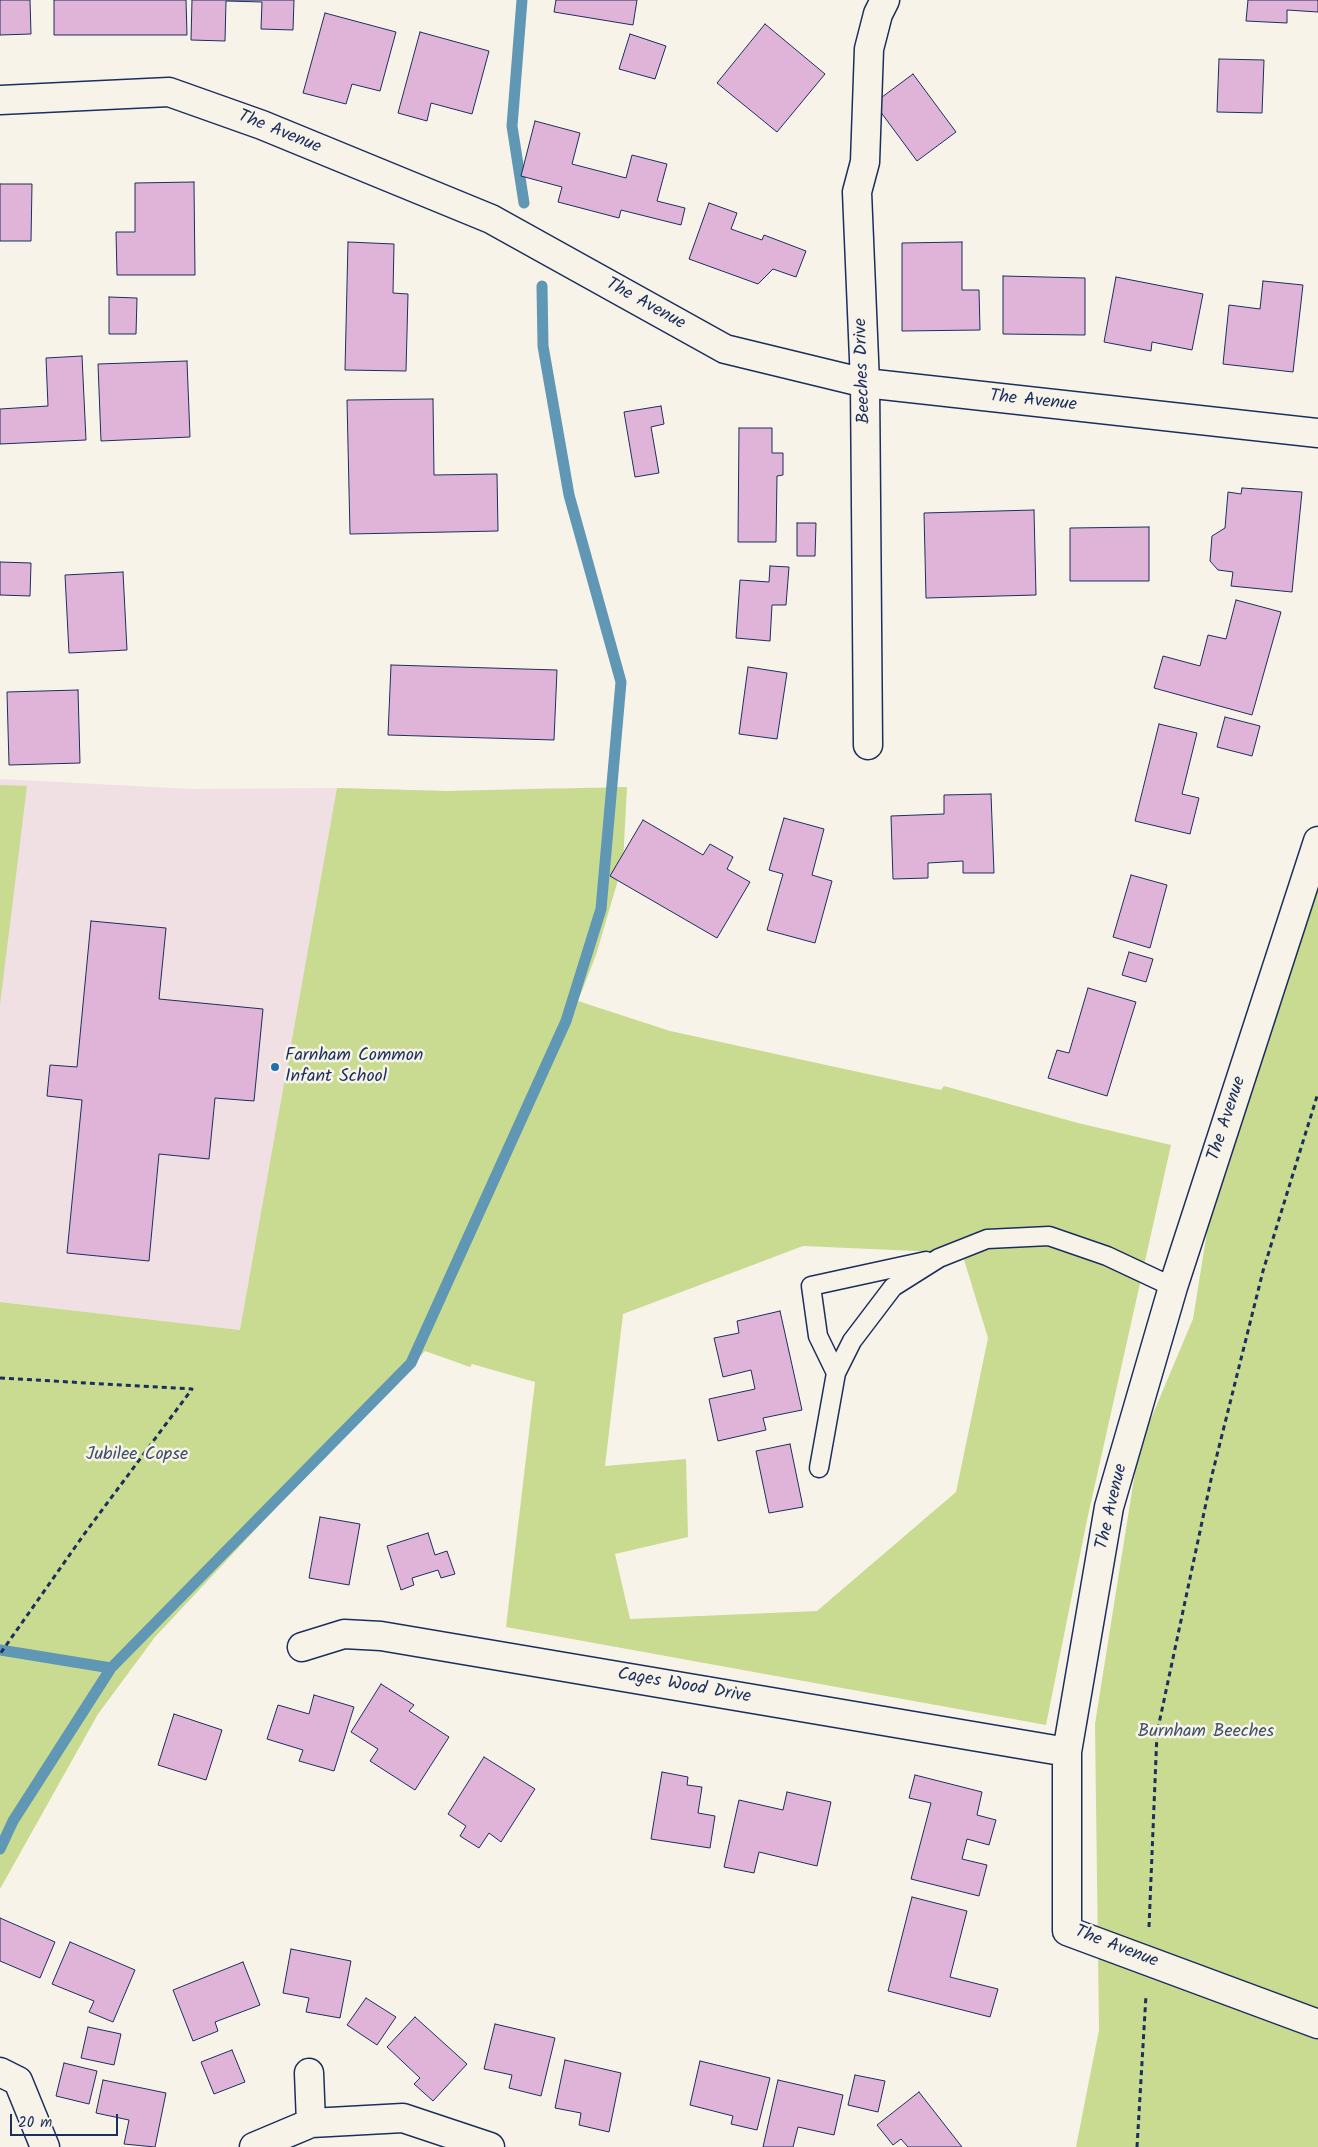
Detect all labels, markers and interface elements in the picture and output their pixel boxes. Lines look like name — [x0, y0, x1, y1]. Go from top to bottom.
street label: The Avenue — [234, 107, 324, 159]
street label: The Avenue — [601, 274, 689, 336]
street label: Beeches Drive — [851, 318, 877, 424]
street label: The Avenue — [988, 387, 1078, 417]
place label: Farnham Common Infant School — [285, 1046, 423, 1088]
marker: Farnham Common Infant School — [269, 1061, 281, 1073]
street label: The Avenue — [1204, 1074, 1252, 1164]
park label: Jubilee Copse — [86, 1445, 188, 1467]
street label: The Avenue — [1093, 1462, 1133, 1552]
street label: Cages Wood Drive — [616, 1665, 752, 1709]
park label: Burnham Beeches — [1138, 1722, 1274, 1744]
street label: The Avenue — [1071, 1922, 1161, 1974]
scale bar — [12, 2104, 120, 2136]
text: 20 m — [18, 2111, 52, 2135]

